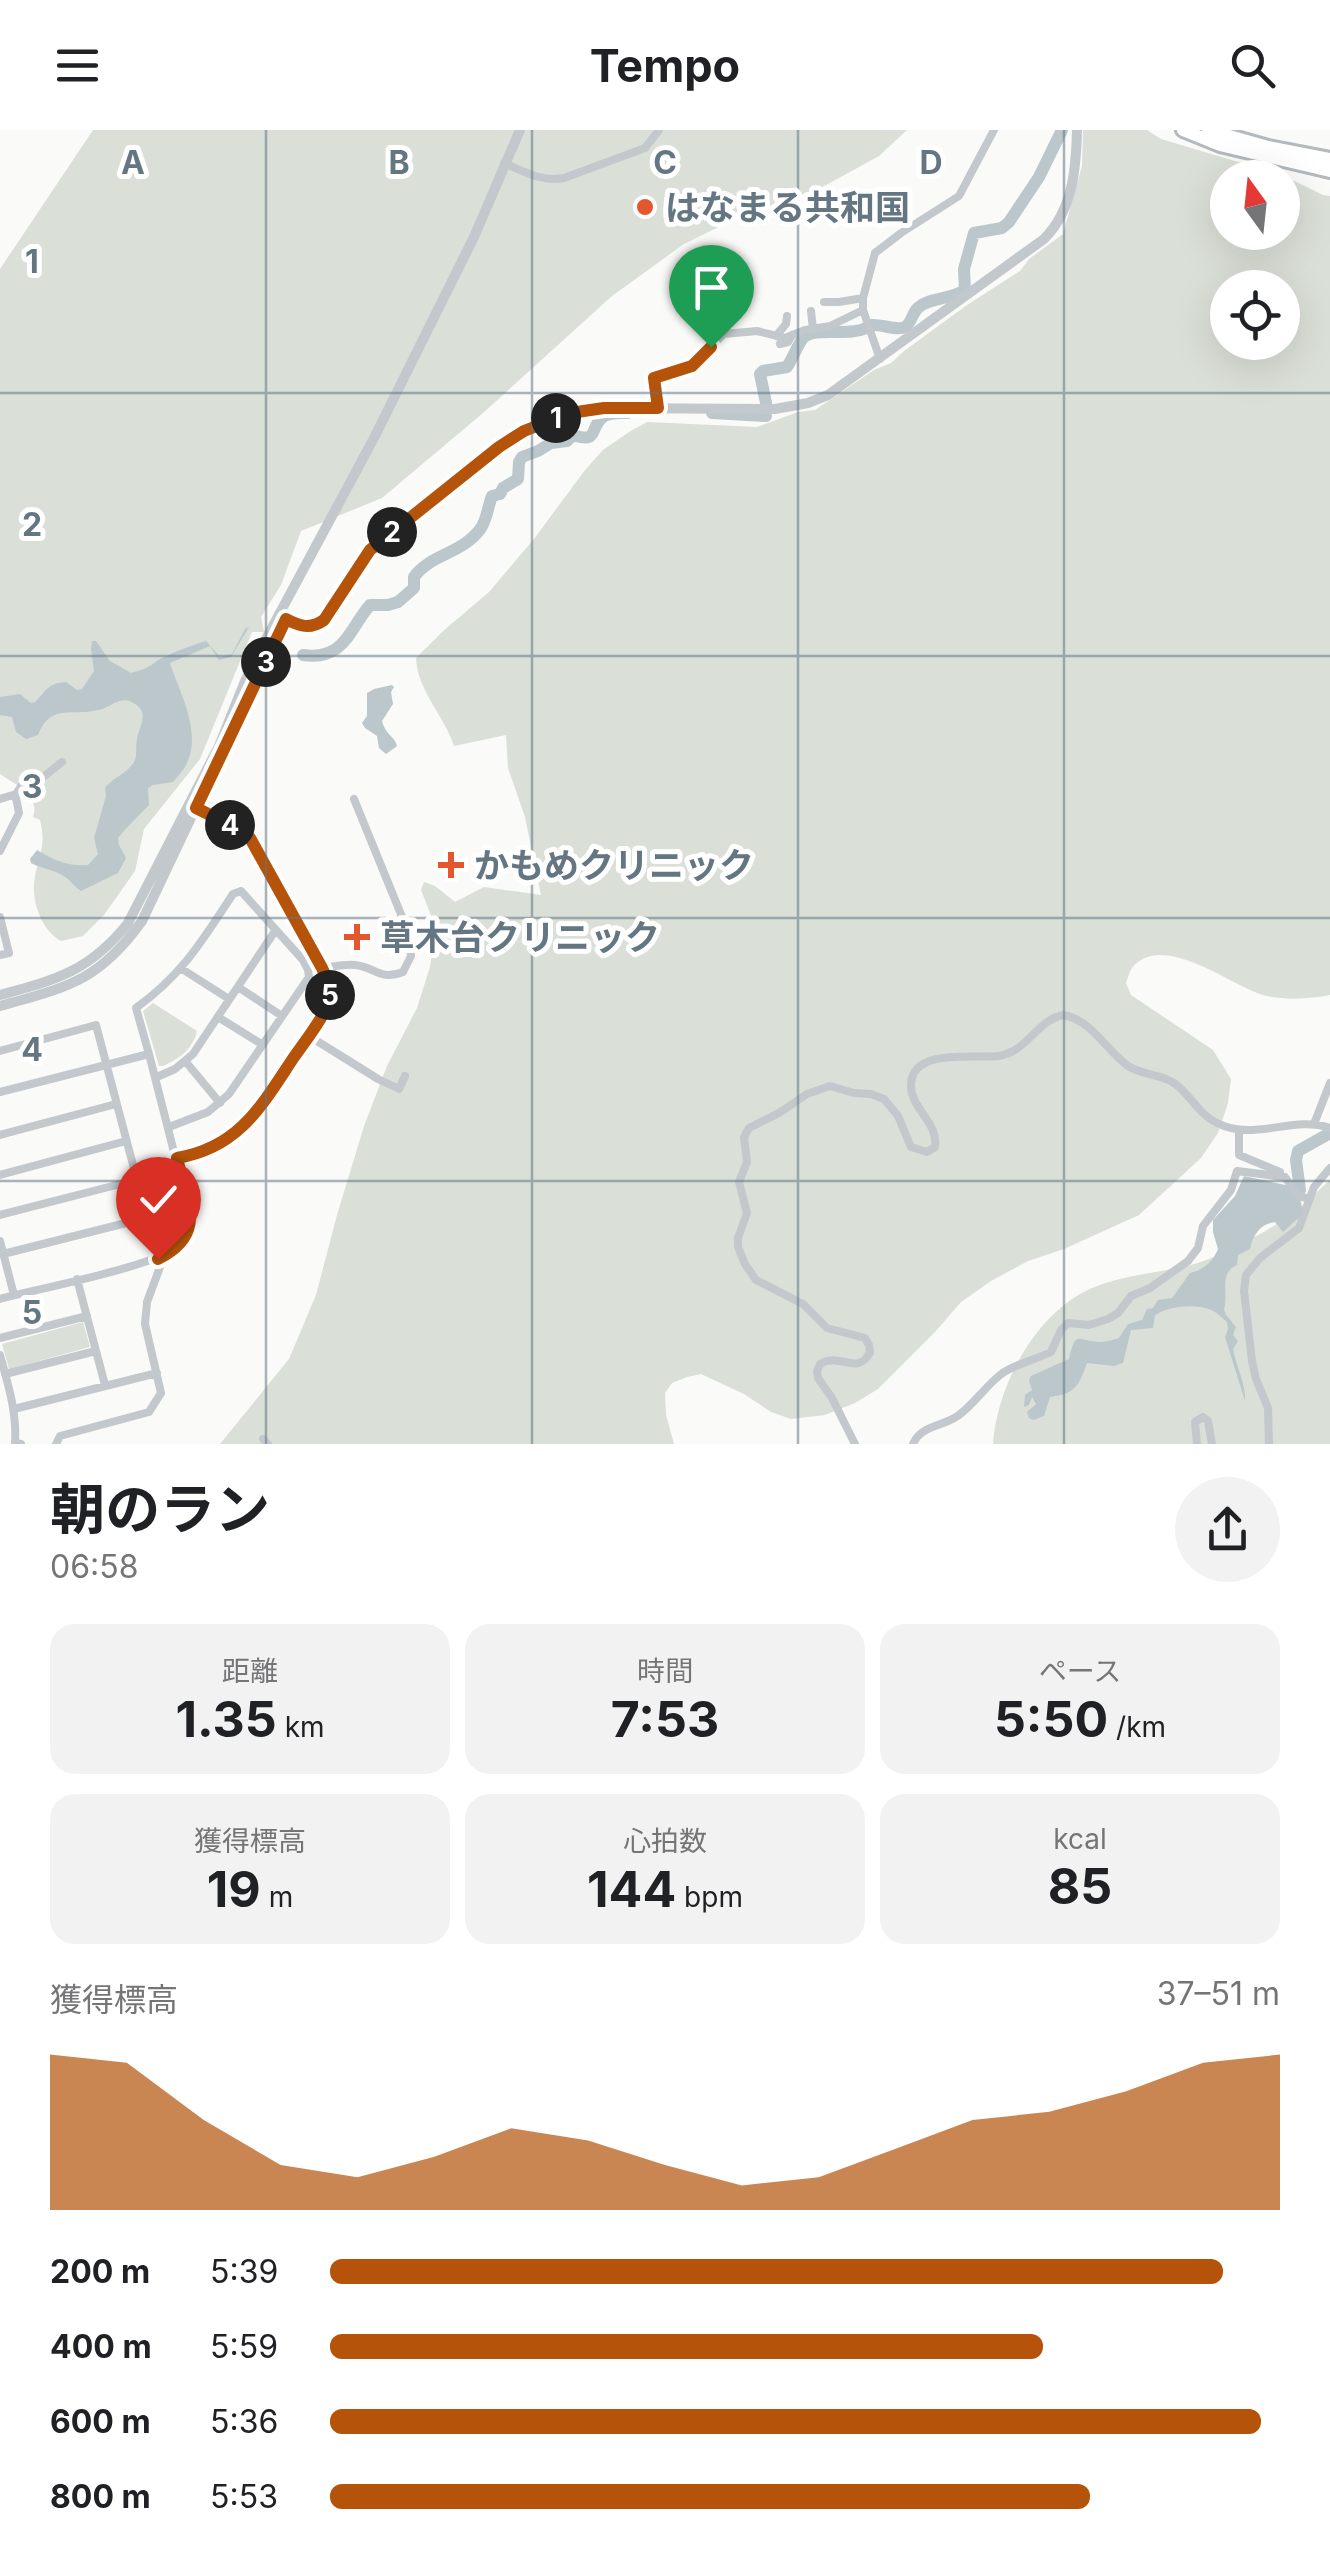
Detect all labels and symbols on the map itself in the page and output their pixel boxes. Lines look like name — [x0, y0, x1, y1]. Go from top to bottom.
text: A — [121, 143, 145, 182]
text: B — [388, 143, 410, 182]
text: C — [653, 143, 677, 182]
text: D — [919, 143, 943, 182]
north arrow — [1210, 160, 1300, 250]
place label: はなまる共和国 — [665, 186, 910, 228]
marker: はなまる共和国 — [634, 196, 656, 218]
text: 1 — [25, 242, 39, 281]
pin — [669, 245, 754, 348]
pin: 1 — [531, 393, 581, 443]
text: 2 — [22, 505, 42, 544]
pin: 2 — [367, 507, 417, 557]
pin: 3 — [241, 637, 291, 687]
text: 3 — [22, 767, 42, 806]
pin: 4 — [205, 800, 255, 850]
place label: かもめクリニック — [474, 844, 754, 886]
marker: かもめクリニック — [438, 852, 464, 878]
place label: 草木台クリニック — [380, 916, 660, 958]
marker: 草木台クリニック — [344, 924, 370, 950]
pin: 5 — [305, 970, 355, 1020]
text: 4 — [21, 1030, 43, 1069]
pin — [116, 1157, 201, 1260]
text: 5 — [22, 1293, 42, 1332]

